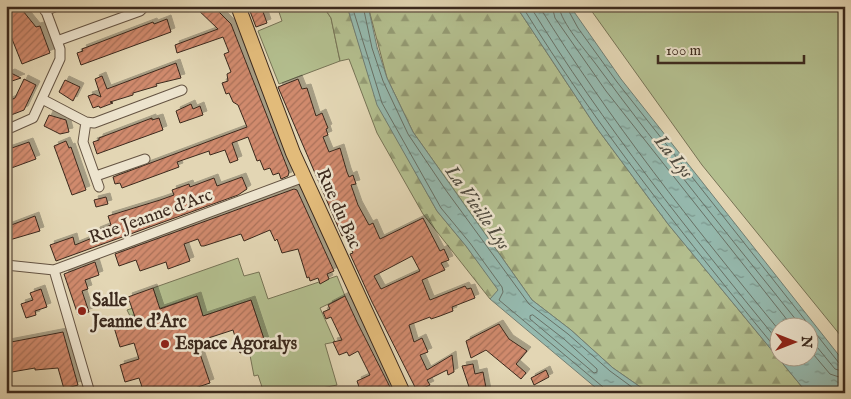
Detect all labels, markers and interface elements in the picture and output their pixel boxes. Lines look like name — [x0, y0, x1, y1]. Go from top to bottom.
scale bar — [658, 32, 805, 64]
text: 100 m — [666, 41, 702, 60]
water label: La Lys — [648, 130, 698, 184]
water label: La Vieille Lys — [439, 160, 515, 255]
street label: Rue du Bac — [310, 165, 366, 253]
street label: Rue Jeanne d'Arc — [86, 184, 216, 250]
place label: Salle Jeanne d'Arc — [90, 290, 187, 334]
marker: Salle Jeanne d'Arc — [76, 305, 88, 317]
north arrow — [768, 316, 818, 366]
place label: Espace Agoralys — [175, 333, 298, 356]
text: N — [797, 335, 815, 348]
marker: Espace Agoralys — [159, 338, 171, 350]

